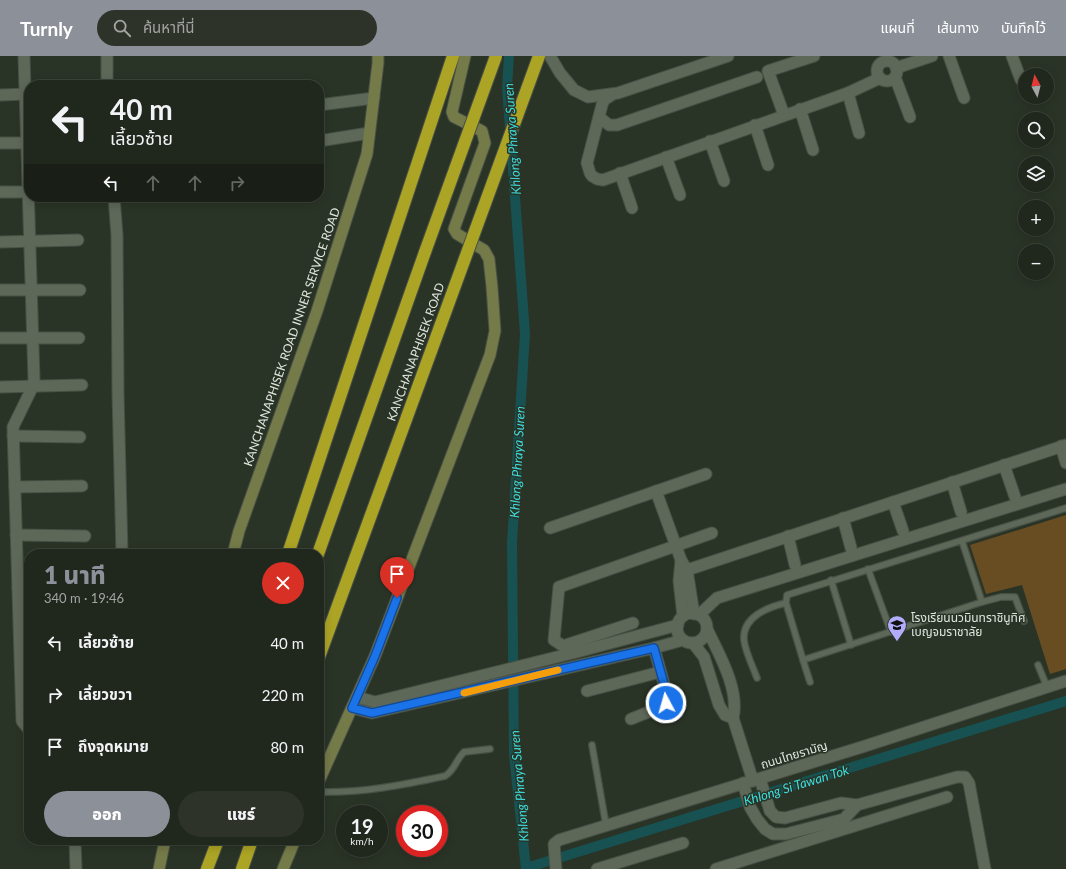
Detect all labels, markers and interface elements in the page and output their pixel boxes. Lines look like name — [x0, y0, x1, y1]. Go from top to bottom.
search box — [97, 10, 377, 46]
text: Turnly — [20, 17, 73, 40]
icon: search — [111, 17, 133, 39]
text: ค้นหาที่นี่ — [143, 18, 195, 36]
text: แผนที่ — [881, 19, 915, 36]
text: เส้นทาง — [937, 19, 979, 36]
text: บันทึกไว้ — [1001, 19, 1046, 36]
north arrow — [1018, 68, 1054, 104]
map controls — [1018, 68, 1054, 280]
water label: Khlong Phraya Suren — [500, 82, 524, 195]
text: 40 m — [110, 92, 173, 126]
icon: left — [44, 96, 96, 148]
button: search — [1018, 112, 1054, 148]
text: เลี้ยวซ้าย — [110, 127, 173, 149]
button: layers — [1018, 156, 1054, 192]
icon: left — [100, 172, 122, 194]
icon: ahead — [142, 172, 164, 194]
icon: ahead — [184, 172, 206, 194]
icon: right — [226, 172, 248, 194]
button: + — [1018, 200, 1054, 236]
street label: KANCHANAPHISEK ROAD INNER SERVICE ROAD — [240, 205, 343, 468]
button: − — [1018, 244, 1054, 280]
street label: KANCHANAPHISEK ROAD — [384, 281, 448, 423]
water label: Khlong Phraya Suren — [506, 406, 528, 518]
pin — [380, 557, 414, 598]
text: 1 นาที — [44, 560, 106, 589]
button: close — [262, 562, 304, 604]
icon: arrive — [386, 563, 408, 585]
text: 340 m · 19:46 — [44, 590, 124, 606]
place label: โรงเรียนนวมินทราชินูทิศ เบญจมราชาลัย — [911, 610, 1025, 639]
school or university icon: โรงเรียนนวมินทราชินูทิศ เบญจมราชาลัย — [886, 614, 908, 642]
icon: left — [44, 632, 66, 654]
text: เลี้ยวซ้าย — [78, 633, 134, 651]
text: 40 m — [270, 634, 304, 652]
position arrow — [645, 682, 687, 724]
icon: right — [44, 684, 66, 706]
text: เลี้ยวขวา — [78, 685, 132, 703]
text: 220 m — [262, 686, 304, 704]
water label: Khlong Phraya Suren — [506, 729, 532, 842]
icon: arrive — [44, 736, 66, 758]
text: ถึงจุดหมาย — [78, 737, 149, 755]
street label: ถนนไทยรามัญ — [759, 737, 829, 772]
text: 80 m — [270, 738, 304, 756]
water label: Khlong Si Tawan Tok — [741, 761, 851, 809]
button: ออก — [44, 791, 170, 837]
button: แชร์ — [178, 791, 304, 837]
speed limit sign: 30 — [396, 805, 448, 857]
text: 19 — [350, 814, 374, 838]
text: km/h — [350, 835, 374, 847]

